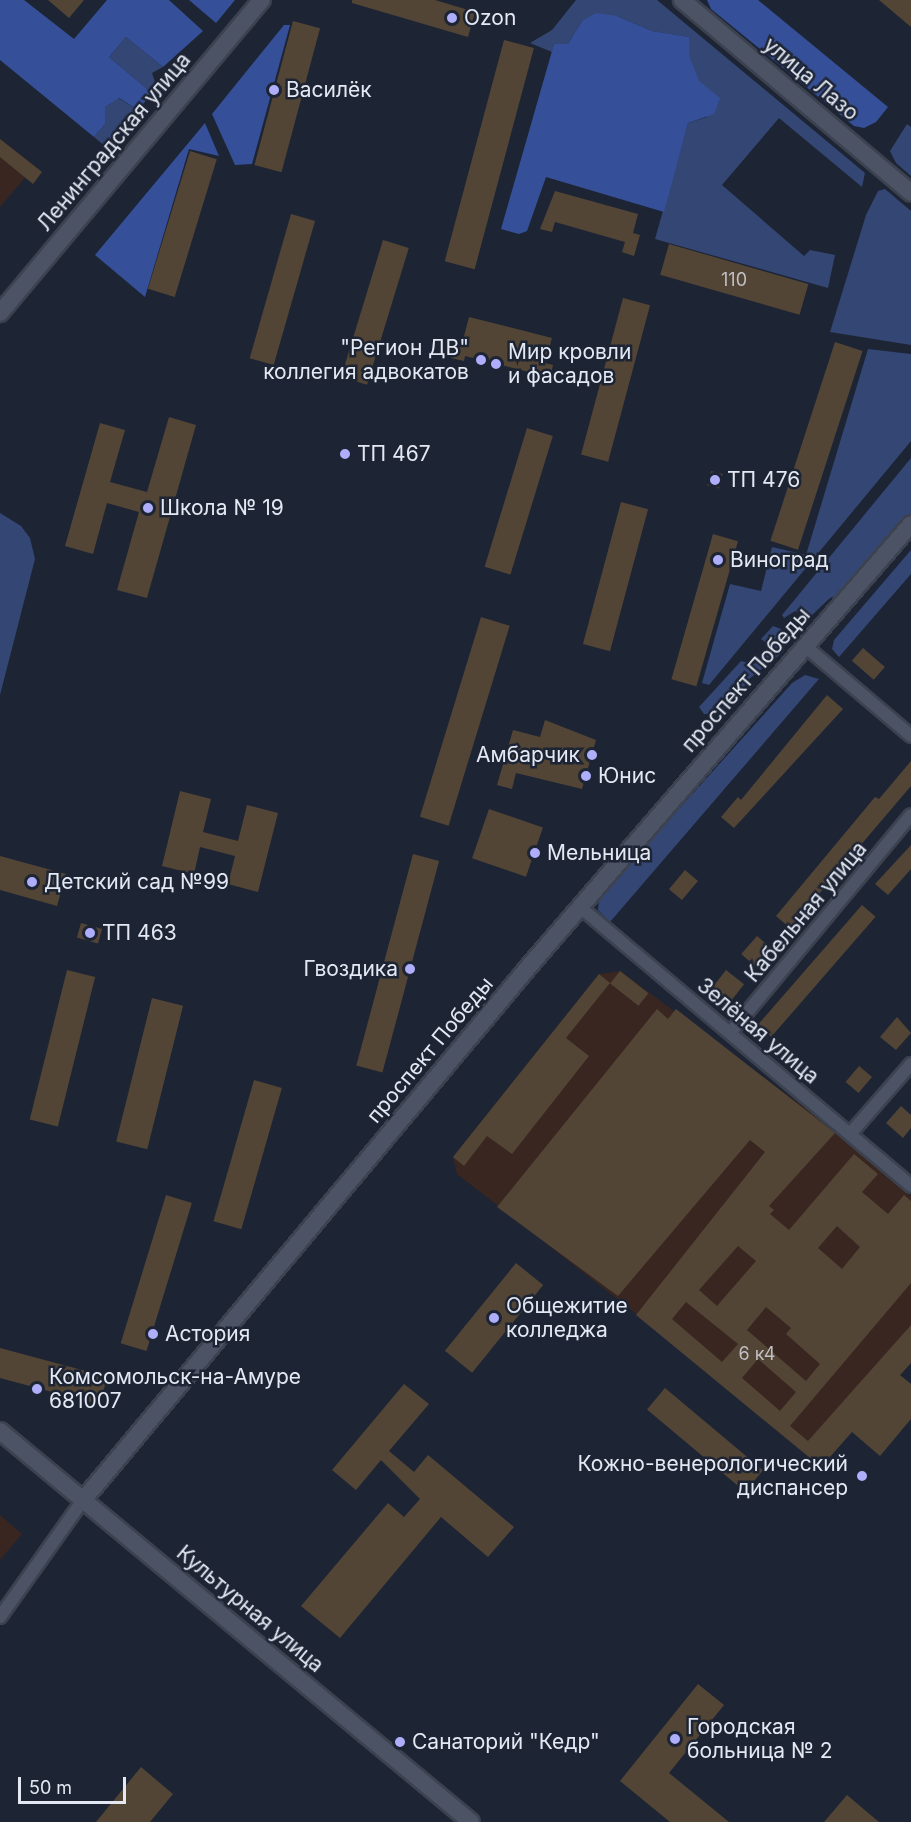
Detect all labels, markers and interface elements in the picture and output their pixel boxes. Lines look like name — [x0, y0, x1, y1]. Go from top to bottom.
place label: Ozon — [464, 5, 516, 31]
marker: Ozon — [445, 11, 459, 25]
street label: улица Лазо — [758, 32, 864, 126]
street label: Ленинградская улица — [32, 48, 196, 236]
place label: Василёк — [286, 77, 372, 103]
marker: Василёк — [267, 83, 281, 97]
house number: 110 — [721, 269, 747, 291]
place label: "Регион ДВ" коллегия адвокатов — [263, 335, 469, 385]
place label: Мир кровли и фасадов — [508, 339, 631, 389]
marker: "Регион ДВ" коллегия адвокатов — [474, 353, 488, 367]
marker: Мир кровли и фасадов — [489, 357, 503, 371]
place label: ТП 467 — [357, 441, 431, 467]
marker: ТП 467 — [338, 447, 352, 461]
place label: ТП 476 — [727, 467, 800, 493]
marker: ТП 476 — [708, 473, 722, 487]
place label: Школа № 19 — [160, 495, 284, 521]
marker: Школа № 19 — [141, 501, 155, 515]
place label: Виноград — [730, 547, 829, 573]
marker: Виноград — [711, 553, 725, 567]
street label: проспект Победы — [676, 603, 816, 757]
place label: Амбарчик — [476, 742, 580, 768]
marker: Амбарчик — [585, 748, 599, 762]
place label: Юнис — [598, 763, 656, 789]
marker: Юнис — [579, 769, 593, 783]
street label: Кабельная улица — [740, 837, 872, 987]
place label: Мельница — [547, 840, 651, 866]
marker: Мельница — [528, 846, 542, 860]
place label: Детский сад №99 — [44, 869, 229, 895]
marker: Детский сад №99 — [25, 875, 39, 889]
place label: ТП 463 — [102, 920, 177, 946]
marker: ТП 463 — [83, 926, 97, 940]
place label: Гвоздика — [303, 956, 398, 982]
marker: Гвоздика — [403, 962, 417, 976]
street label: проспект Победы — [362, 972, 498, 1128]
street label: Зелёная улица — [692, 973, 824, 1089]
place label: Общежитие колледжа — [506, 1293, 628, 1343]
marker: Общежитие колледжа — [487, 1311, 501, 1325]
place label: Астория — [165, 1321, 250, 1347]
marker: Астория — [146, 1327, 160, 1341]
house number: 6 к4 — [739, 1343, 775, 1365]
place label: Комсомольск-на-Амуре 681007 — [49, 1364, 301, 1414]
marker: Комсомольск-на-Амуре 681007 — [30, 1382, 44, 1396]
place label: Кожно-венерологический диспансер — [578, 1451, 848, 1501]
marker: Кожно-венерологический диспансер — [853, 1467, 871, 1485]
street label: Культурная улица — [172, 1540, 328, 1678]
place label: Городская больница № 2 — [687, 1714, 833, 1764]
place label: Санаторий "Кедр" — [412, 1729, 600, 1755]
marker: Городская больница № 2 — [668, 1732, 682, 1746]
marker: Санаторий "Кедр" — [393, 1735, 407, 1749]
scale bar — [21, 1765, 129, 1803]
text: 50 m — [29, 1777, 72, 1798]

